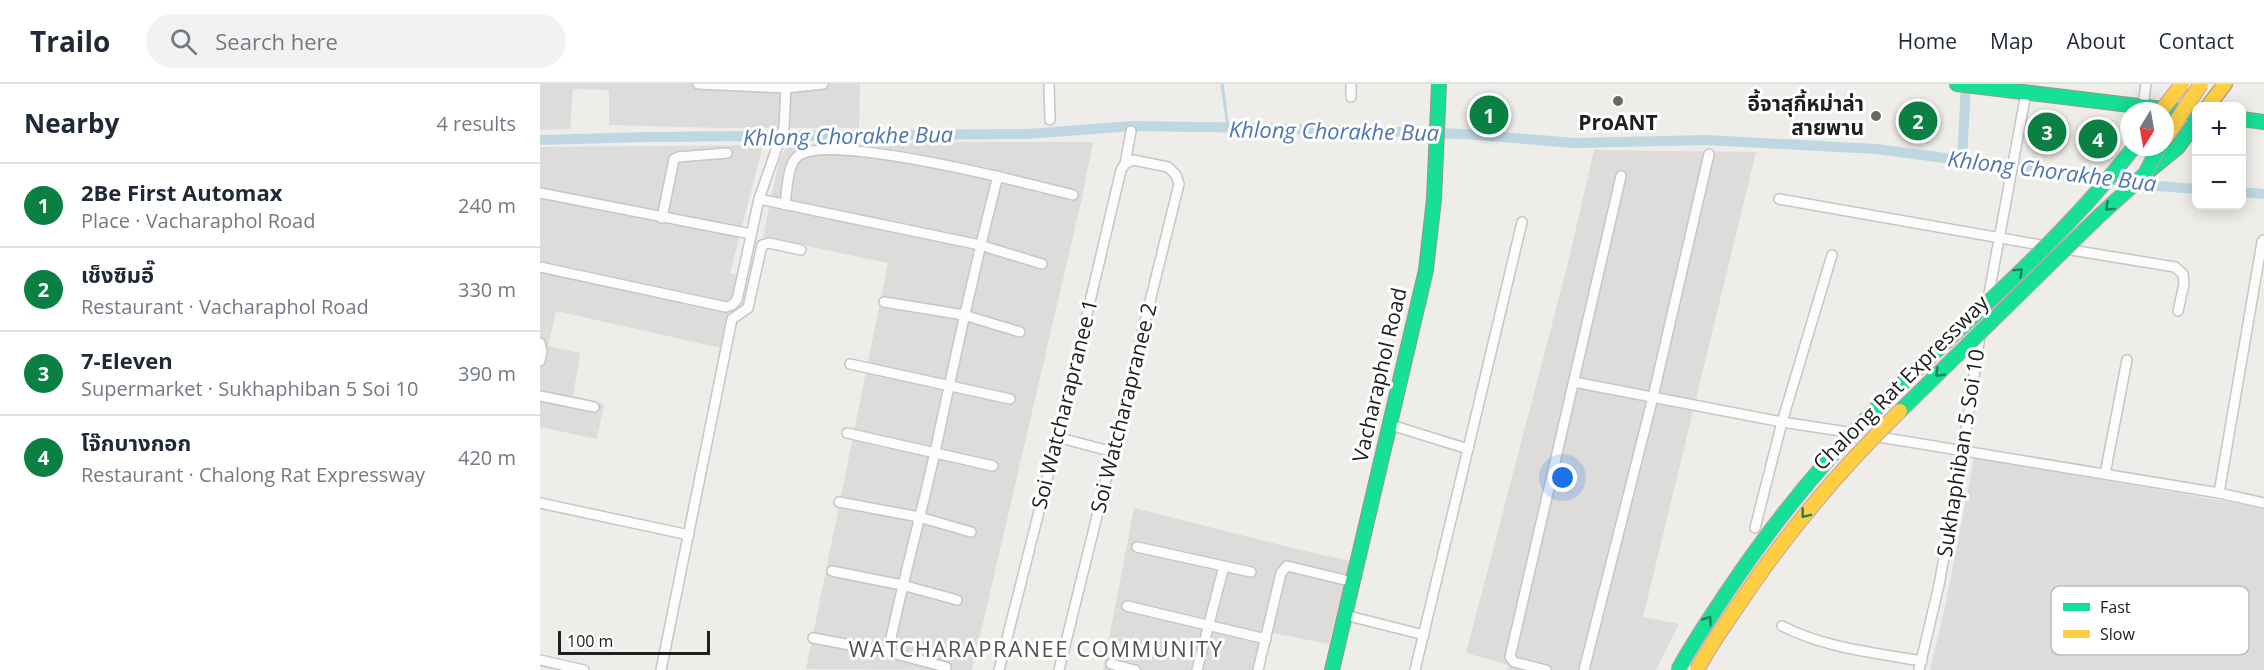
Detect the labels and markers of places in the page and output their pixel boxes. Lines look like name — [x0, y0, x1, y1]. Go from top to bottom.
place label: อี้จาสุกี้หม่าล่า สายพาน — [1747, 89, 1864, 141]
pin: 1 — [1470, 93, 1508, 138]
marker: ProANT — [1611, 94, 1625, 108]
pin: 2 — [1898, 99, 1938, 144]
place label: ProANT — [1578, 108, 1658, 136]
marker: อี้จาสุกี้หม่าล่า สายพาน — [1869, 109, 1883, 123]
pin: 3 — [2028, 110, 2066, 154]
pin: 4 — [2078, 116, 2118, 162]

